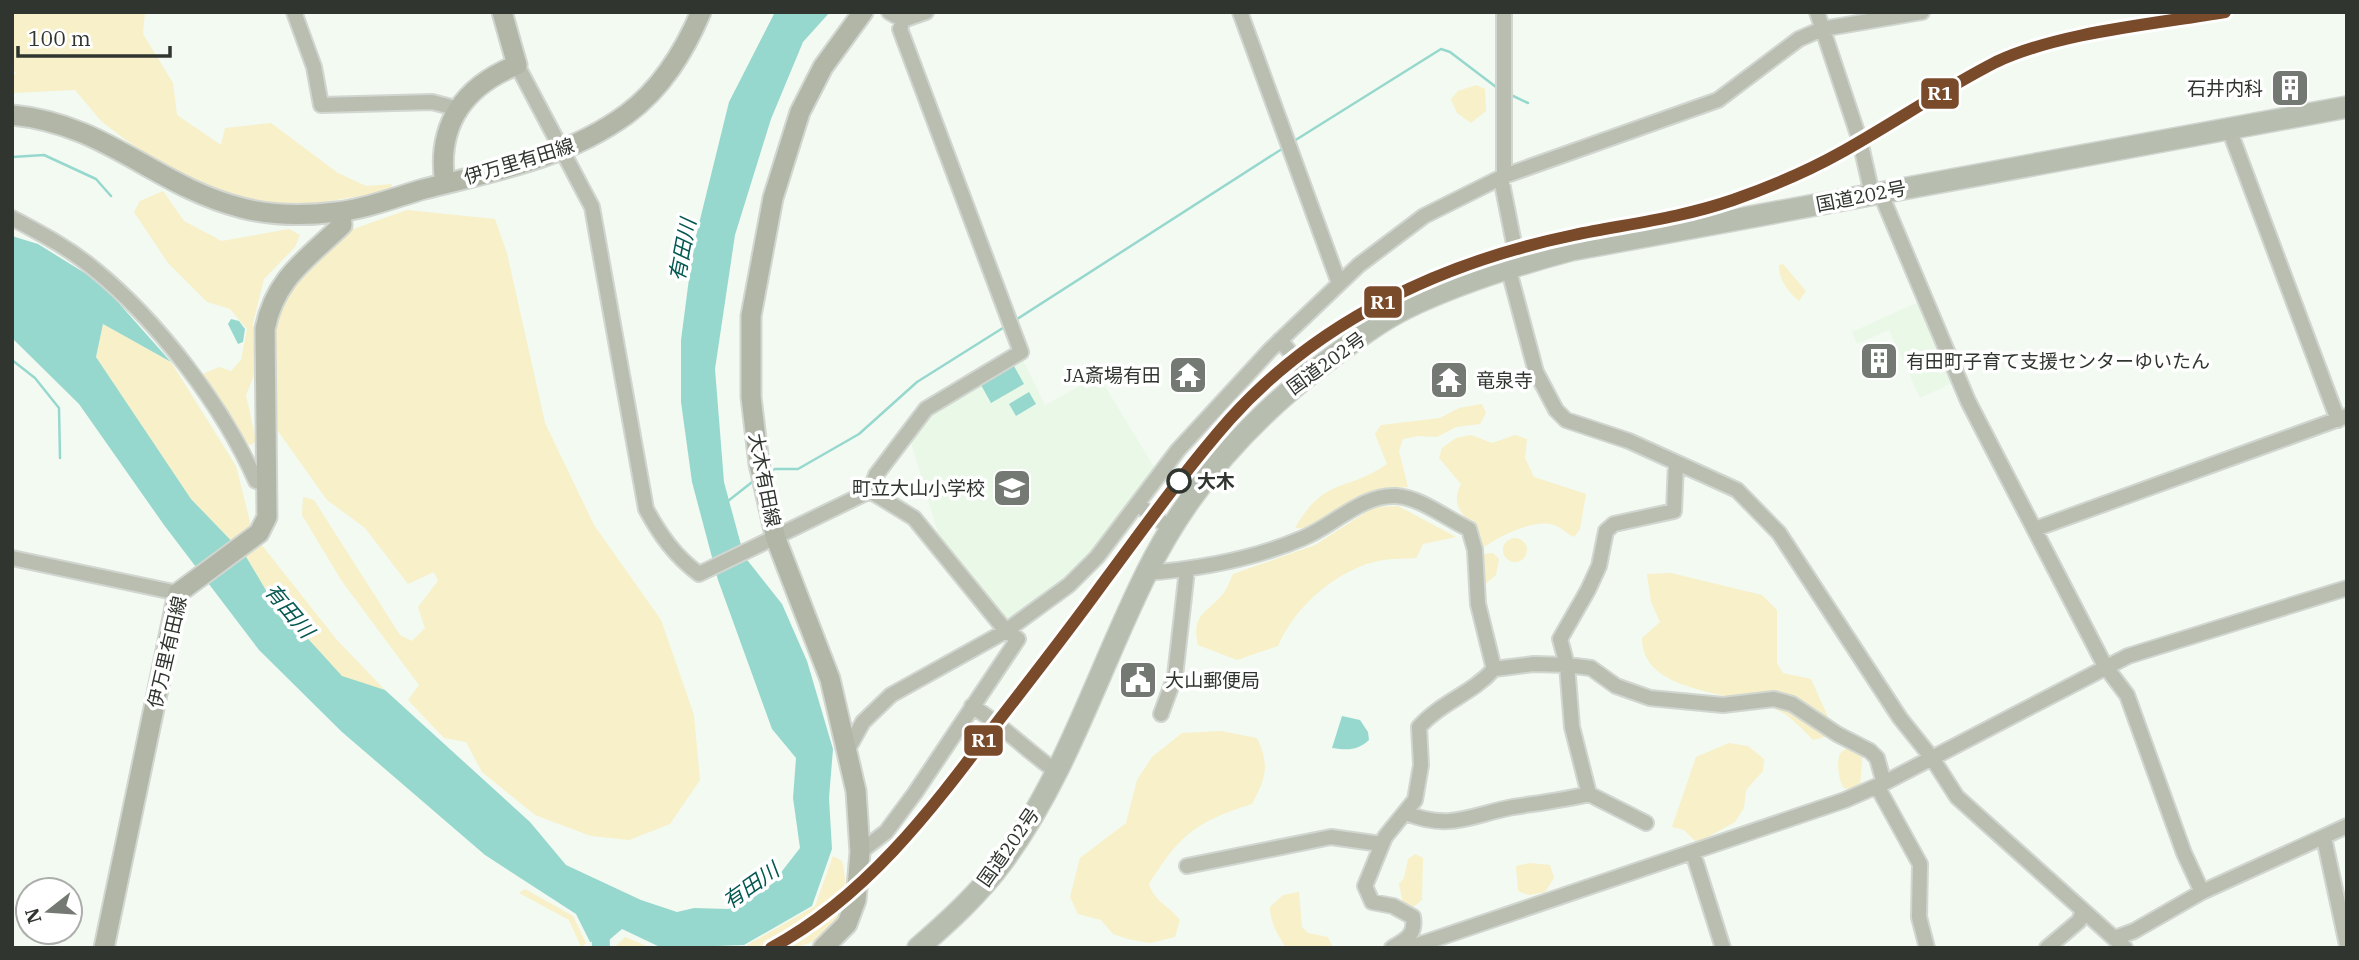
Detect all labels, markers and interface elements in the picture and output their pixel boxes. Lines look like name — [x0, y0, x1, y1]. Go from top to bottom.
scale bar — [18, 14, 170, 58]
text: 100 m — [28, 24, 91, 52]
building icon: 石井内科 — [2269, 67, 2311, 109]
place label: 石井内科 — [2187, 76, 2263, 100]
line badge: R1 — [1920, 77, 1960, 110]
text: R1 — [1927, 81, 1953, 105]
street label: 伊万里有田線 — [461, 133, 577, 189]
street label: 国道202号 — [1814, 176, 1908, 216]
water label: 有田川 — [662, 214, 702, 283]
line badge: R1 — [1363, 285, 1403, 319]
text: R1 — [1370, 290, 1396, 314]
street label: 国道202号 — [1282, 326, 1370, 400]
building icon: 有田町子育て支援センターゆいたん — [1858, 340, 1900, 382]
place label: 有田町子育て支援センターゆいたん — [1906, 349, 2210, 373]
temple icon: JA斎場有田 — [1167, 354, 1209, 396]
temple icon: 竜泉寺 — [1428, 359, 1470, 401]
place label: JA斎場有田 — [1064, 363, 1161, 387]
place label: 竜泉寺 — [1476, 368, 1533, 392]
street label: 大木有田線 — [744, 431, 786, 529]
school or university icon: 町立大山小学校 — [991, 467, 1033, 509]
marker: 大木 — [1167, 469, 1191, 493]
place label: 大木 — [1197, 469, 1235, 493]
place label: 町立大山小学校 — [852, 476, 985, 500]
water label: 有田川 — [259, 577, 322, 645]
street label: 伊万里有田線 — [142, 594, 192, 710]
public building icon: 大山郵便局 — [1117, 659, 1159, 701]
place label: 大山郵便局 — [1165, 668, 1260, 692]
line badge: R1 — [963, 724, 1004, 757]
text: R1 — [971, 728, 997, 752]
street label: 国道202号 — [972, 803, 1044, 891]
water label: 有田川 — [717, 854, 786, 915]
north arrow — [14, 876, 84, 946]
text: N — [19, 905, 46, 927]

